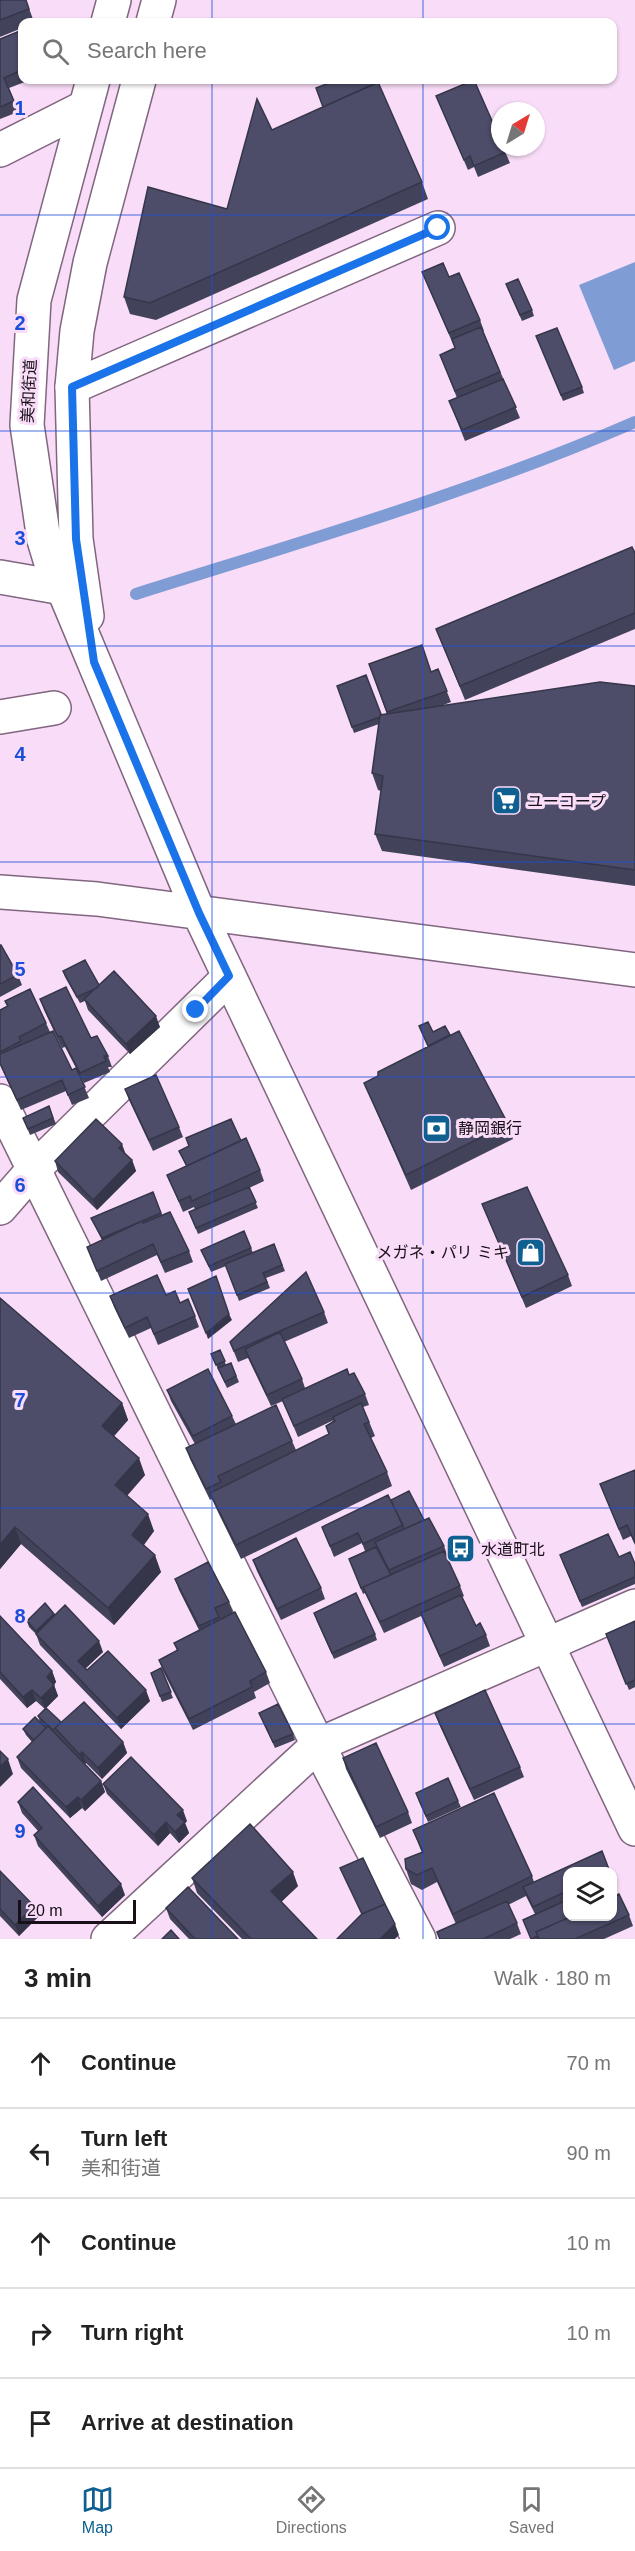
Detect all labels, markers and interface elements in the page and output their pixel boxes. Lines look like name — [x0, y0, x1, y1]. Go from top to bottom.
search box — [18, 18, 617, 84]
icon: search — [39, 35, 72, 68]
text: Search here — [87, 38, 207, 63]
text: 1 — [14, 97, 26, 119]
north arrow — [491, 102, 545, 156]
route start — [424, 214, 450, 240]
text: 2 — [14, 312, 26, 334]
street label: 美和街道 — [19, 359, 39, 423]
text: 3 — [14, 527, 26, 549]
text: 4 — [14, 743, 26, 765]
supermarket icon: ユーコープ — [490, 785, 522, 817]
place label: ユーコープ — [527, 793, 606, 810]
text: 5 — [14, 958, 26, 980]
route end — [182, 996, 208, 1022]
bank icon: 静岡銀行 — [421, 1112, 453, 1144]
place label: 静岡銀行 — [458, 1120, 522, 1137]
text: 6 — [14, 1174, 26, 1196]
shop icon: メガネ・パリ ミキ — [514, 1236, 546, 1268]
place label: メガネ・パリ ミキ — [377, 1244, 509, 1261]
text: 7 — [14, 1389, 26, 1411]
bus stop icon: 水道町北 — [444, 1533, 476, 1565]
place label: 水道町北 — [481, 1541, 545, 1558]
text: 8 — [14, 1605, 26, 1627]
text: 9 — [14, 1820, 26, 1842]
map controls — [563, 1867, 617, 1921]
button: layers — [563, 1867, 617, 1921]
scale bar — [18, 1897, 136, 1924]
text: 20 m — [27, 1902, 63, 1919]
text: 3 min — [24, 1963, 92, 1993]
text: Walk · 180 m — [494, 1967, 611, 1989]
icon: ahead — [24, 2047, 57, 2080]
text: Continue — [81, 2050, 176, 2075]
text: 70 m — [567, 2052, 611, 2074]
text: Turn left — [81, 2126, 167, 2151]
icon: left — [24, 2137, 57, 2170]
text: 90 m — [567, 2142, 611, 2164]
text: 美和街道 — [81, 2157, 161, 2179]
icon: ahead — [24, 2227, 57, 2260]
text: Continue — [81, 2230, 176, 2255]
text: 10 m — [567, 2232, 611, 2254]
icon: right — [24, 2317, 57, 2350]
text: Turn right — [81, 2320, 183, 2345]
text: 10 m — [567, 2322, 611, 2344]
icon: arrive — [24, 2407, 57, 2440]
text: Arrive at destination — [81, 2410, 294, 2435]
tab: Map — [81, 2483, 114, 2537]
tab: Directions — [276, 2483, 347, 2537]
tab: Saved — [509, 2483, 554, 2537]

